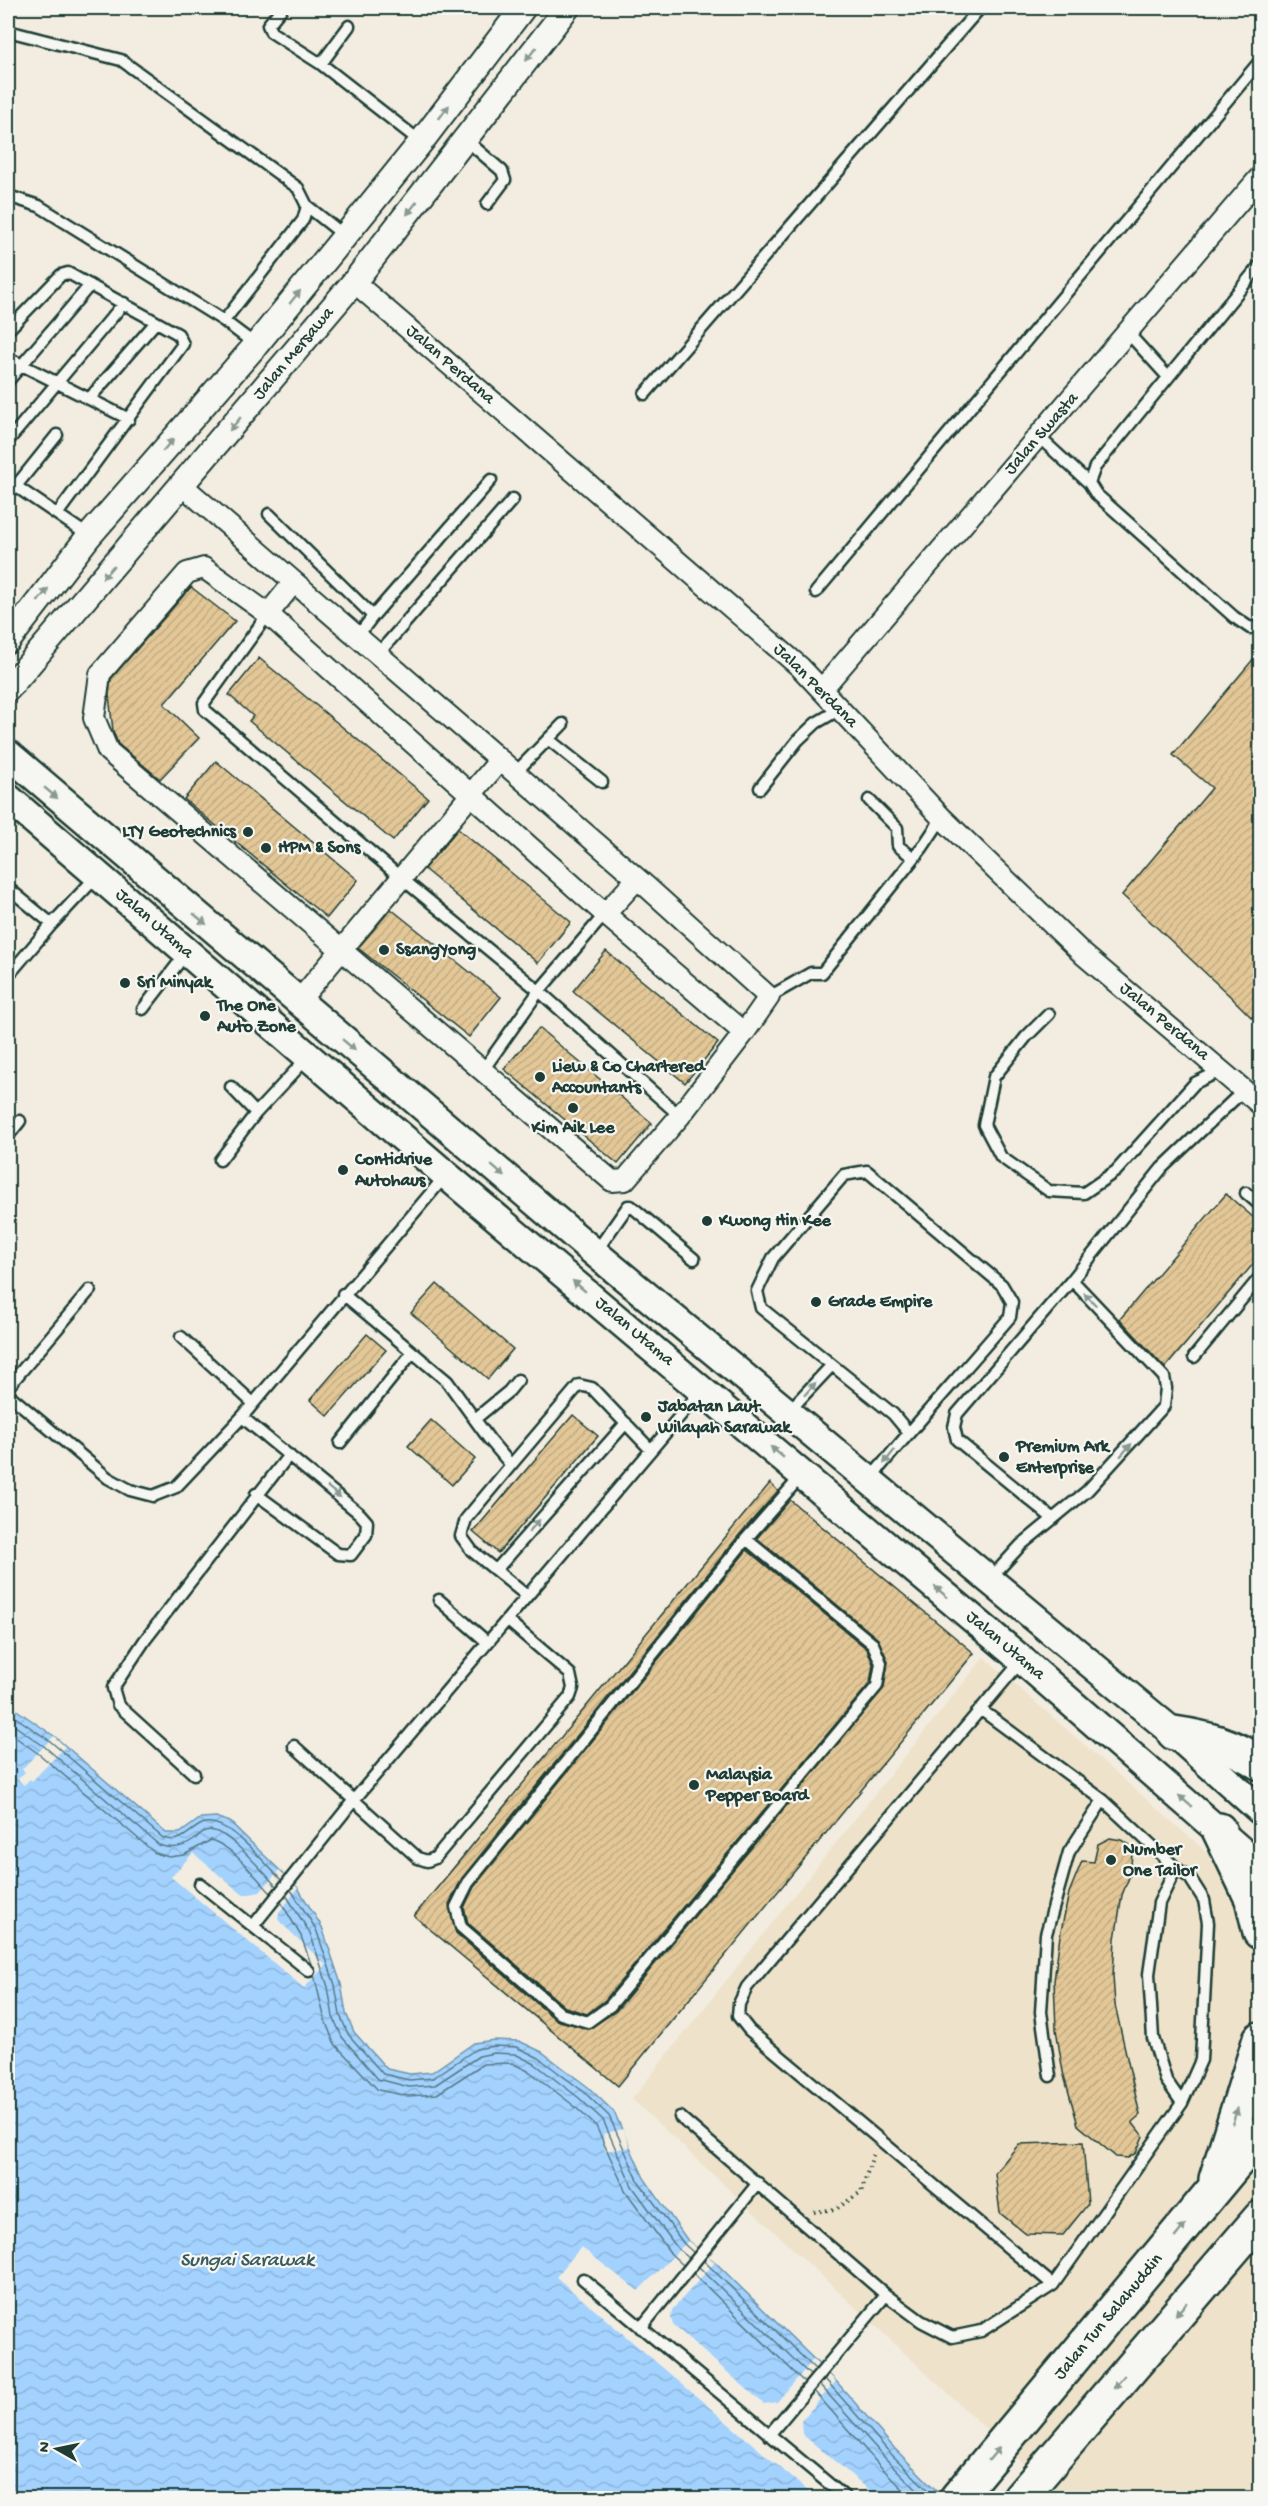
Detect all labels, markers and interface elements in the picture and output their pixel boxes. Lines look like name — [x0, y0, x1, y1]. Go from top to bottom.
one-way arrow — [524, 46, 537, 62]
one-way arrow — [437, 105, 449, 120]
one-way arrow — [406, 201, 418, 216]
one-way arrow — [289, 289, 302, 305]
street label: Jalan Mersawa — [249, 302, 340, 405]
street label: Jalan Perdana — [401, 321, 500, 410]
street label: Jalan Swasta — [1000, 388, 1084, 480]
one-way arrow — [229, 416, 242, 431]
one-way arrow — [161, 438, 174, 453]
one-way arrow — [102, 564, 115, 579]
one-way arrow — [37, 587, 49, 602]
street label: Jalan Perdana — [768, 639, 862, 733]
one-way arrow — [43, 786, 58, 799]
place label: LTY Geotechnics — [122, 822, 237, 843]
marker: LTY Geotechnics — [241, 825, 255, 839]
place label: HPM & Sons — [278, 838, 362, 859]
marker: HPM & Sons — [259, 841, 273, 855]
street label: Jalan Utama — [111, 884, 198, 964]
one-way arrow — [192, 912, 207, 925]
place label: SsangYong — [396, 940, 476, 961]
marker: SsangYong — [377, 943, 391, 957]
place label: Sri Minyak — [137, 973, 214, 994]
marker: Sri Minyak — [118, 976, 132, 990]
street label: Jalan Perdana — [1115, 978, 1214, 1066]
place label: The One Auto Zone — [215, 996, 297, 1038]
marker: The One Auto Zone — [198, 1009, 212, 1023]
one-way arrow — [341, 1038, 356, 1051]
place label: Liew & Co Chartered Accountants — [551, 1057, 707, 1099]
marker: Liew & Co Chartered Accountants — [533, 1070, 547, 1084]
marker: Kim Aik Lee — [566, 1101, 580, 1115]
place label: Kim Aik Lee — [531, 1118, 615, 1139]
place label: Contidrive Autohaus — [354, 1150, 433, 1192]
marker: Contidrive Autohaus — [336, 1163, 350, 1177]
one-way arrow — [490, 1164, 506, 1177]
place label: Kwong Hin Kee — [718, 1211, 831, 1232]
marker: Kwong Hin Kee — [700, 1214, 714, 1228]
one-way arrow — [571, 1280, 587, 1293]
place label: Grade Empire — [828, 1292, 933, 1313]
one-way arrow — [1083, 1292, 1097, 1307]
street label: Jalan Utama — [590, 1293, 679, 1372]
marker: Grade Empire — [809, 1295, 823, 1309]
one-way arrow — [803, 1382, 816, 1397]
place label: Jabatan Laut Wilayah Sarawak — [657, 1397, 793, 1439]
marker: Jabatan Laut Wilayah Sarawak — [639, 1410, 653, 1424]
place label: Premium Ark Enterprise — [1015, 1437, 1111, 1479]
one-way arrow — [1119, 1443, 1132, 1458]
one-way arrow — [770, 1446, 785, 1459]
one-way arrow — [883, 1449, 895, 1464]
marker: Premium Ark Enterprise — [997, 1450, 1011, 1464]
one-way arrow — [326, 1485, 341, 1498]
one-way arrow — [527, 1519, 540, 1534]
one-way arrow — [934, 1586, 949, 1599]
street label: Jalan Utama — [961, 1607, 1050, 1686]
place label: Malaysia Pepper Board — [705, 1765, 811, 1807]
marker: Malaysia Pepper Board — [687, 1778, 701, 1792]
one-way arrow — [1178, 1795, 1193, 1808]
place label: Number One Tailor — [1123, 1840, 1199, 1882]
marker: Number One Tailor — [1104, 1853, 1118, 1867]
one-way arrow — [1231, 2107, 1241, 2125]
one-way arrow — [1173, 2224, 1186, 2239]
street label: Jalan Tun Salahuddin — [1050, 2249, 1168, 2384]
water label: Sungai Sarawak — [180, 2250, 316, 2273]
one-way arrow — [1175, 2301, 1188, 2316]
one-way arrow — [1112, 2374, 1125, 2390]
north arrow — [27, 2419, 87, 2479]
text: N — [35, 2440, 56, 2454]
one-way arrow — [988, 2446, 1001, 2462]

